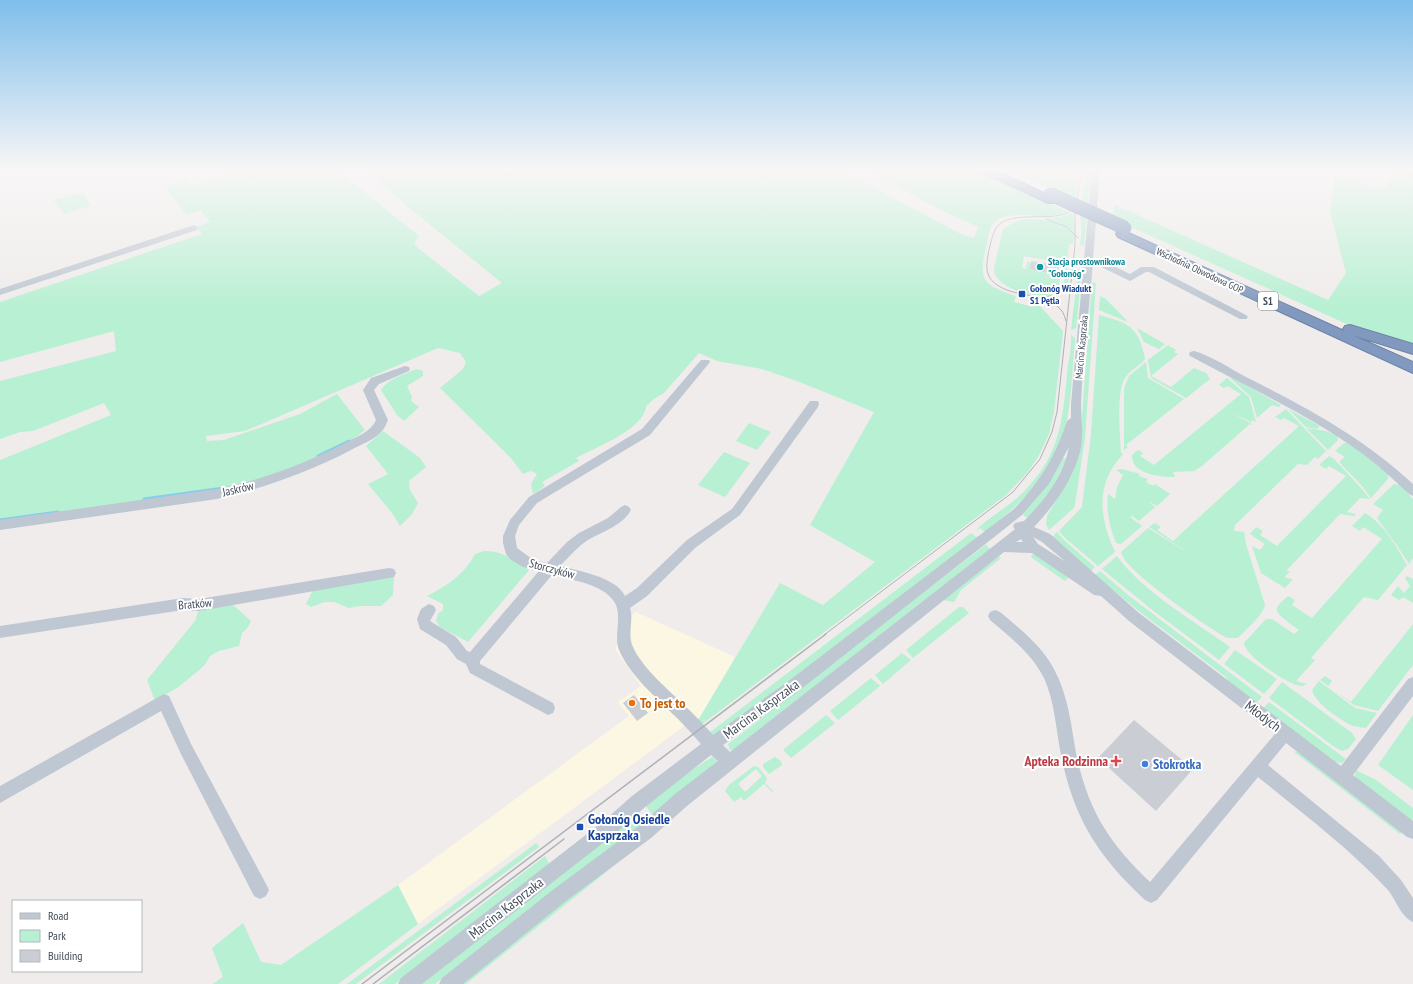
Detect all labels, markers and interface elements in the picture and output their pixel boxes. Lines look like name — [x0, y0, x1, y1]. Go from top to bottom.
street label: Wschodnia Obwodowa GOP — [1154, 245, 1246, 297]
place label: Stacja prostownikowa "Gołonóg" — [1048, 255, 1125, 280]
marker: Stacja prostownikowa "Gołonóg" — [1035, 262, 1045, 272]
place label: Gołonóg Wiadukt S1 Pętla — [1030, 282, 1091, 307]
marker: Gołonóg Wiadukt S1 Pętla — [1017, 289, 1027, 299]
road number: S1 — [1258, 292, 1278, 310]
street label: Marcina Kasprzaka — [1072, 315, 1091, 380]
street label: Jaskrów — [220, 477, 256, 500]
street label: Storczyków — [528, 555, 577, 582]
street label: Bratków — [177, 594, 213, 612]
street label: Marcina Kasprzaka — [719, 675, 803, 743]
place label: To jest to — [640, 694, 686, 712]
street label: Młodych — [1241, 697, 1285, 735]
marker: To jest to — [627, 698, 637, 708]
place label: Apteka Rodzinna — [1023, 752, 1108, 770]
place label: Stokrotka — [1153, 755, 1201, 773]
marker: Apteka Rodzinna — [1111, 756, 1121, 766]
marker: Stokrotka — [1140, 759, 1150, 769]
place label: Gołonóg Osiedle Kasprzaka — [588, 810, 670, 844]
marker: Gołonóg Osiedle Kasprzaka — [575, 822, 585, 832]
street label: Marcina Kasprzaka — [465, 873, 547, 943]
legend — [12, 900, 142, 972]
text: Road — [48, 908, 68, 923]
text: Park — [48, 928, 66, 943]
text: Building — [48, 948, 83, 963]

